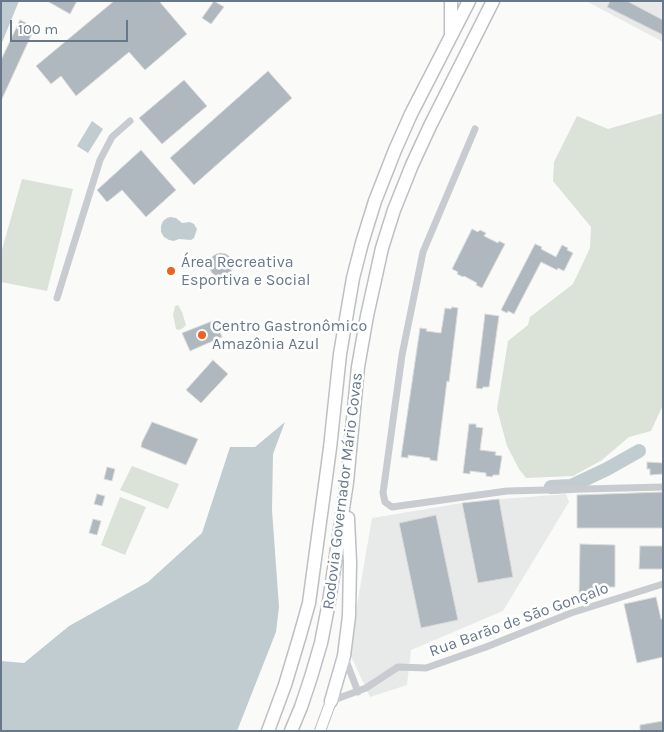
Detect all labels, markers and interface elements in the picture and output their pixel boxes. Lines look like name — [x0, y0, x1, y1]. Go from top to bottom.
scale bar — [12, 10, 130, 42]
text: 100 m — [18, 20, 58, 38]
place label: Área Recreativa Esportiva e Social — [181, 252, 310, 290]
marker: Área Recreativa Esportiva e Social — [165, 265, 177, 277]
place label: Centro Gastronômico Amazônia Azul — [212, 316, 367, 354]
marker: Centro Gastronômico Amazônia Azul — [196, 329, 208, 341]
street label: Rodovia Governador Mário Covas — [319, 371, 367, 611]
street label: Rua Barão de São Gonçalo — [427, 579, 611, 661]

